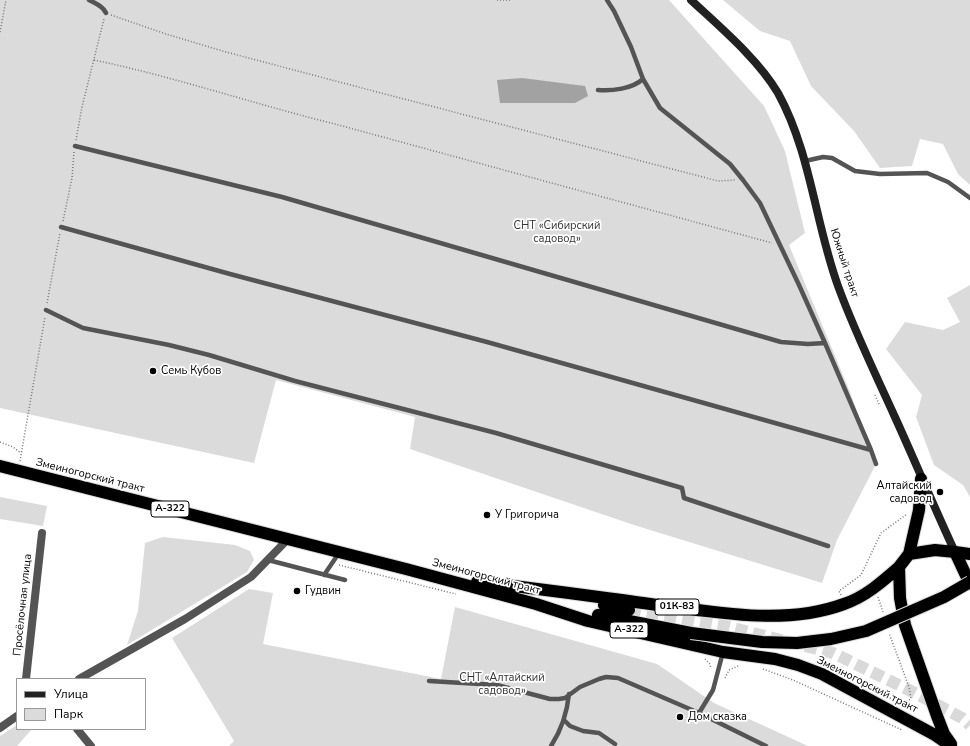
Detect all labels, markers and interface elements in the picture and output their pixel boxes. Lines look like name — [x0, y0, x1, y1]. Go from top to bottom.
park label: СНТ «Сибирский садовод» — [514, 219, 600, 245]
street label: Южный тракт — [827, 227, 861, 299]
place label: Семь Кубов — [161, 364, 221, 378]
marker: Семь Кубов — [148, 366, 158, 376]
street label: Змеиногорский тракт — [34, 456, 146, 496]
place label: Алтайский садовод — [877, 479, 932, 505]
marker: Алтайский садовод — [935, 487, 945, 497]
road number: А-322 — [151, 501, 189, 517]
place label: У Григорича — [495, 508, 559, 522]
marker: У Григорича — [482, 510, 492, 520]
street label: Просёлочная улица — [11, 553, 35, 657]
street label: Змеиногорский тракт — [430, 556, 542, 598]
place label: Гудвин — [305, 584, 341, 598]
marker: Гудвин — [292, 586, 302, 596]
road number: 01К-83 — [655, 599, 699, 615]
road number: А-322 — [610, 622, 648, 638]
street label: Змеиногорский тракт — [814, 654, 920, 716]
park label: СНТ «Алтайский садовод» — [459, 671, 545, 697]
legend — [16, 678, 146, 730]
text: Улица — [54, 686, 88, 702]
text: Парк — [54, 706, 83, 722]
place label: Дом сказка — [688, 710, 747, 724]
marker: Дом сказка — [675, 712, 685, 722]

